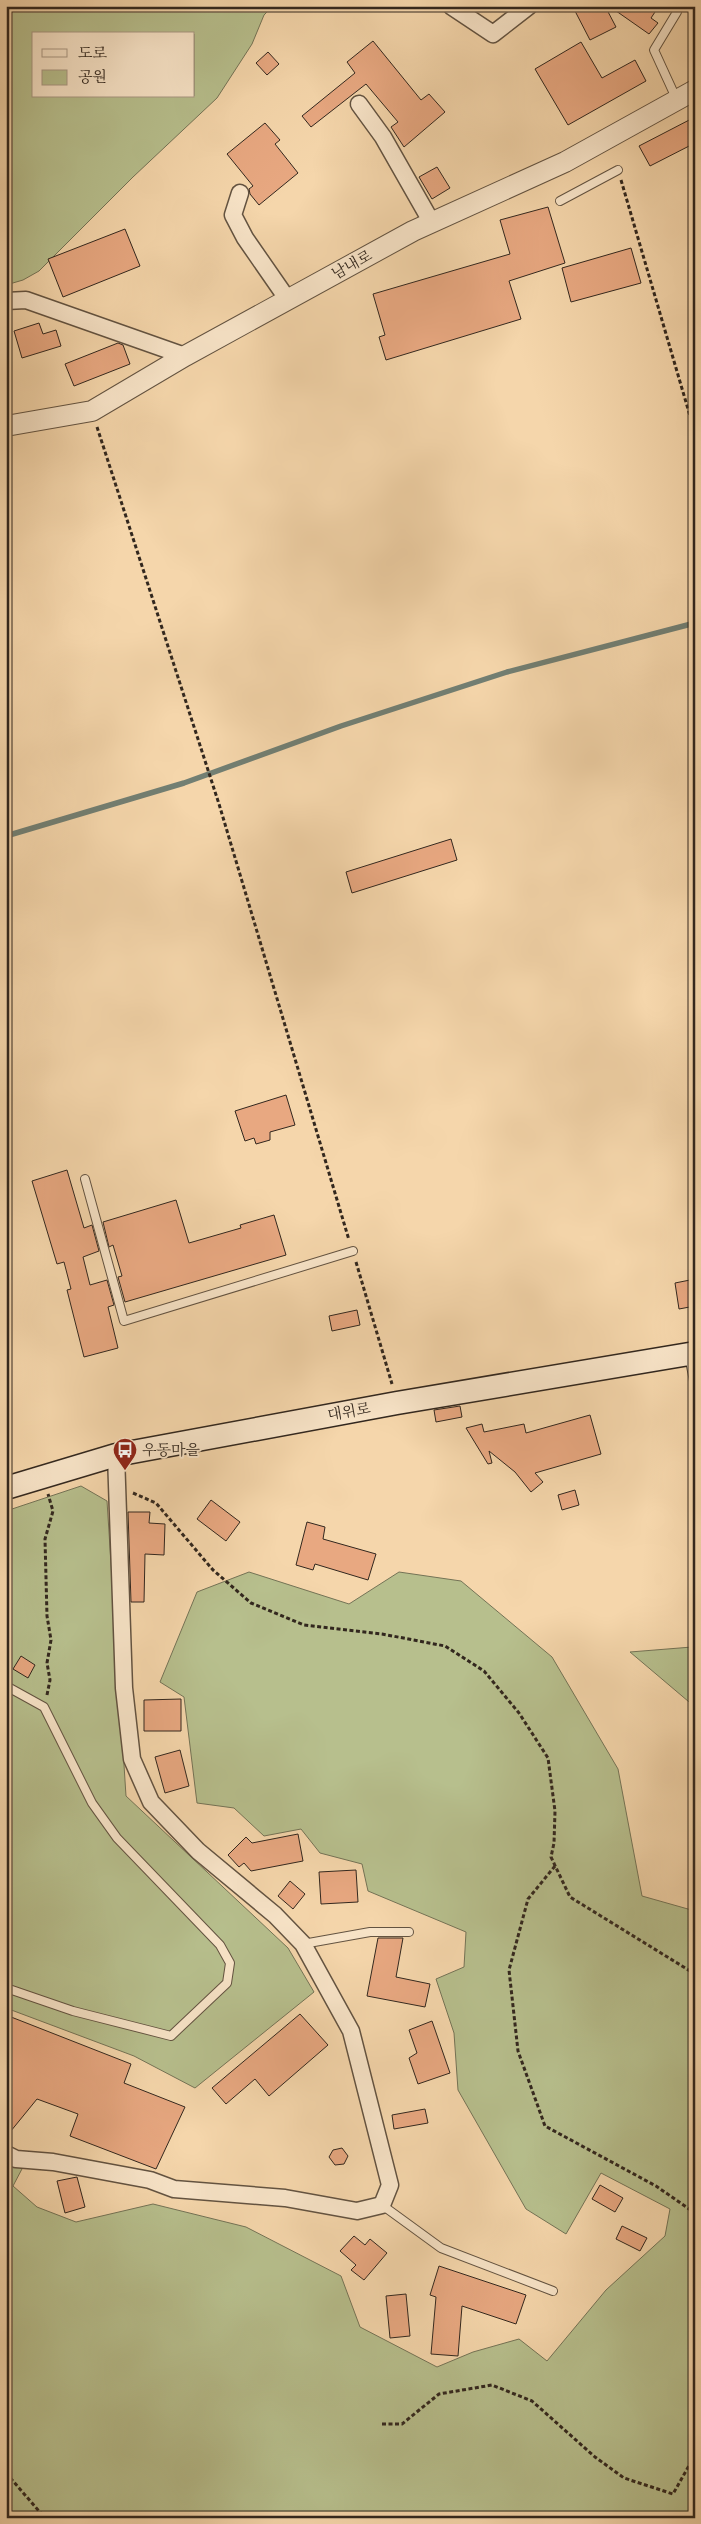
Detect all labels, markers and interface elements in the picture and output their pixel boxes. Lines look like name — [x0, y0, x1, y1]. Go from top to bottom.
legend — [32, 32, 195, 98]
text: 도로 — [78, 44, 107, 63]
text: 공원 — [78, 68, 107, 87]
street label: 남내로 — [328, 246, 376, 284]
street label: 대위로 — [326, 1399, 373, 1425]
bus stop icon: 우동마을 — [112, 1437, 138, 1471]
place label: 우동마을 — [142, 1441, 200, 1460]

